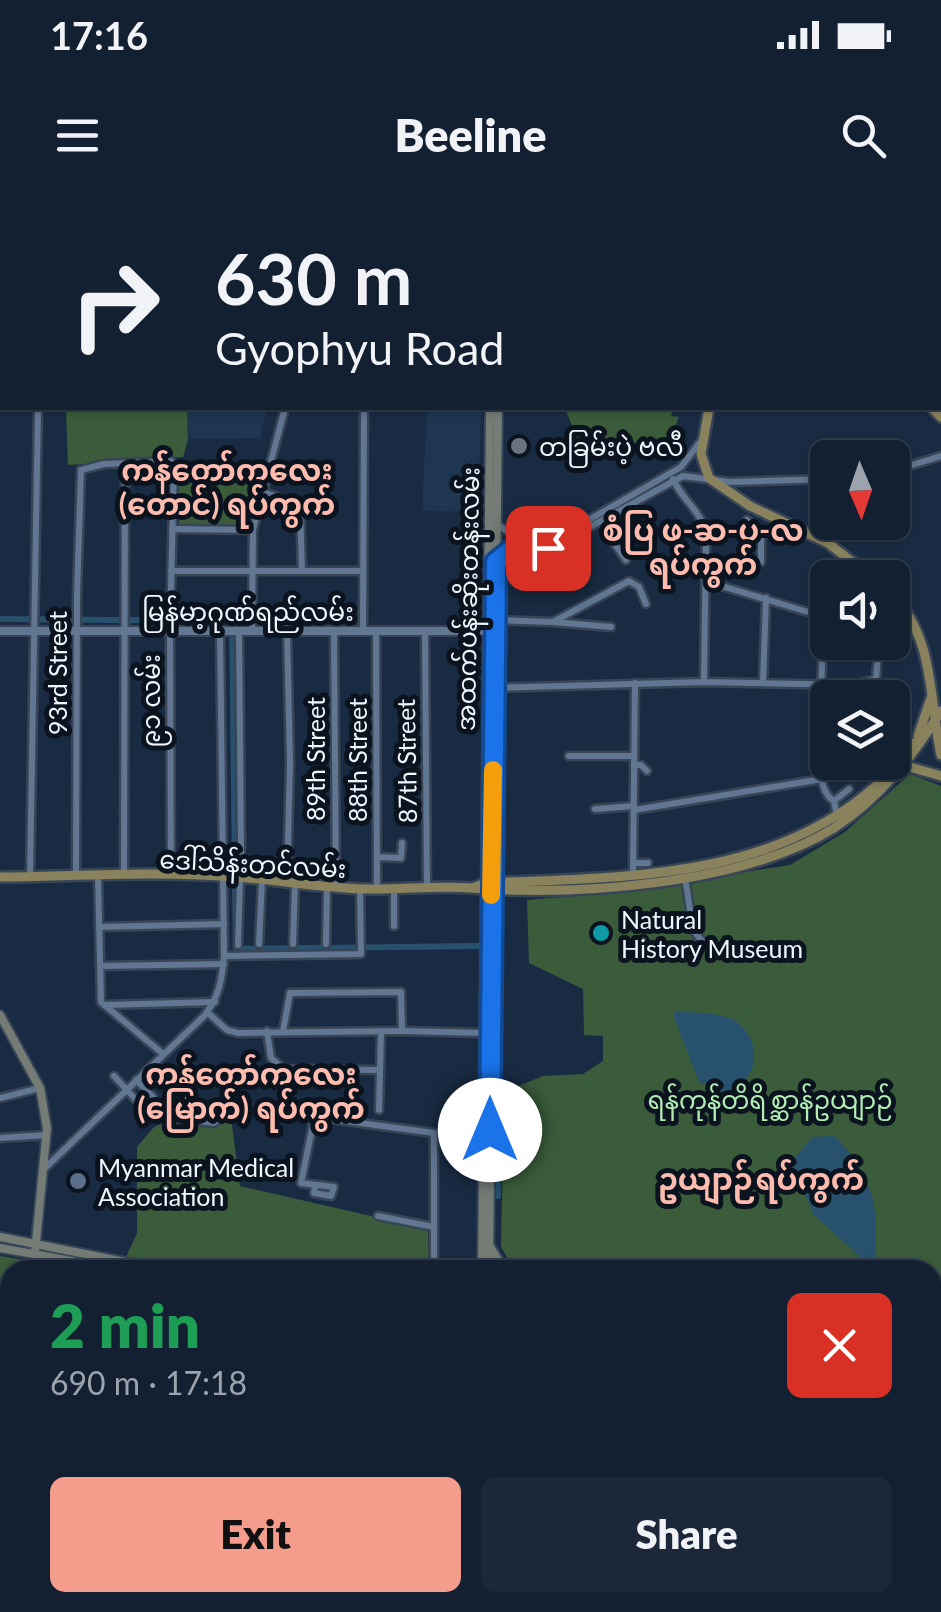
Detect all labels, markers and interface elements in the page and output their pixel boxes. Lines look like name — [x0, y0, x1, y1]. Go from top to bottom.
text: 17:16 — [50, 12, 148, 58]
icon: menu — [50, 108, 105, 163]
text: Beeline — [395, 108, 546, 162]
icon: search — [836, 108, 891, 163]
text: 630 m — [215, 236, 412, 320]
icon: right — [50, 240, 180, 370]
text: Gyophyu Road — [215, 321, 505, 375]
place label: တခြမ်းပဲ့ ဗလီ — [539, 430, 684, 468]
marker: တခြမ်းပဲ့ ဗလီ — [508, 435, 530, 457]
north arrow — [810, 440, 910, 540]
map controls — [810, 440, 910, 780]
district label: ကန်တော်ကလေး (တောင်) ရပ်ကွက် — [119, 450, 335, 529]
street label: အထက်ပန်းဆိုးတန်းလမ်း — [449, 467, 491, 731]
pin — [506, 506, 591, 591]
district label: စံပြ ဖ-ဆ-ပ-လ ရပ်ကွက် — [602, 510, 804, 589]
icon: arrive — [521, 521, 576, 576]
button: sound — [810, 560, 910, 660]
street label: မြန်မာ့ဂုဏ်ရည်လမ်း — [142, 595, 354, 633]
street label: 93rd Street — [42, 611, 72, 735]
street label: ၉၁ လမ်း — [134, 654, 172, 748]
button: layers — [810, 680, 910, 780]
street label: 89th Street — [300, 697, 330, 821]
street label: 88th Street — [342, 698, 372, 822]
street label: 87th Street — [390, 699, 422, 823]
street label: ဒေါ်သိန်းတင်လမ်း — [158, 842, 347, 890]
place label: Natural History Museum — [621, 904, 803, 963]
marker: Natural History Museum — [590, 922, 612, 944]
district label: ကန်တော်ကလေး (မြောက်) ရပ်ကွက် — [137, 1054, 365, 1133]
position arrow — [438, 1078, 542, 1182]
park label: ရန်ကုန်တိရိစ္ဆာန်ဥယျာဉ် — [647, 1083, 893, 1121]
place label: Myanmar Medical Association — [98, 1152, 294, 1211]
district label: ဥယျာဉ်ရပ်ကွက် — [658, 1159, 864, 1205]
marker: Myanmar Medical Association — [67, 1170, 89, 1192]
text: 2 min — [50, 1289, 200, 1361]
button: close — [787, 1293, 892, 1398]
text: 690 m · 17:18 — [50, 1363, 247, 1402]
button: Exit — [50, 1477, 461, 1592]
button: Share — [481, 1477, 892, 1592]

